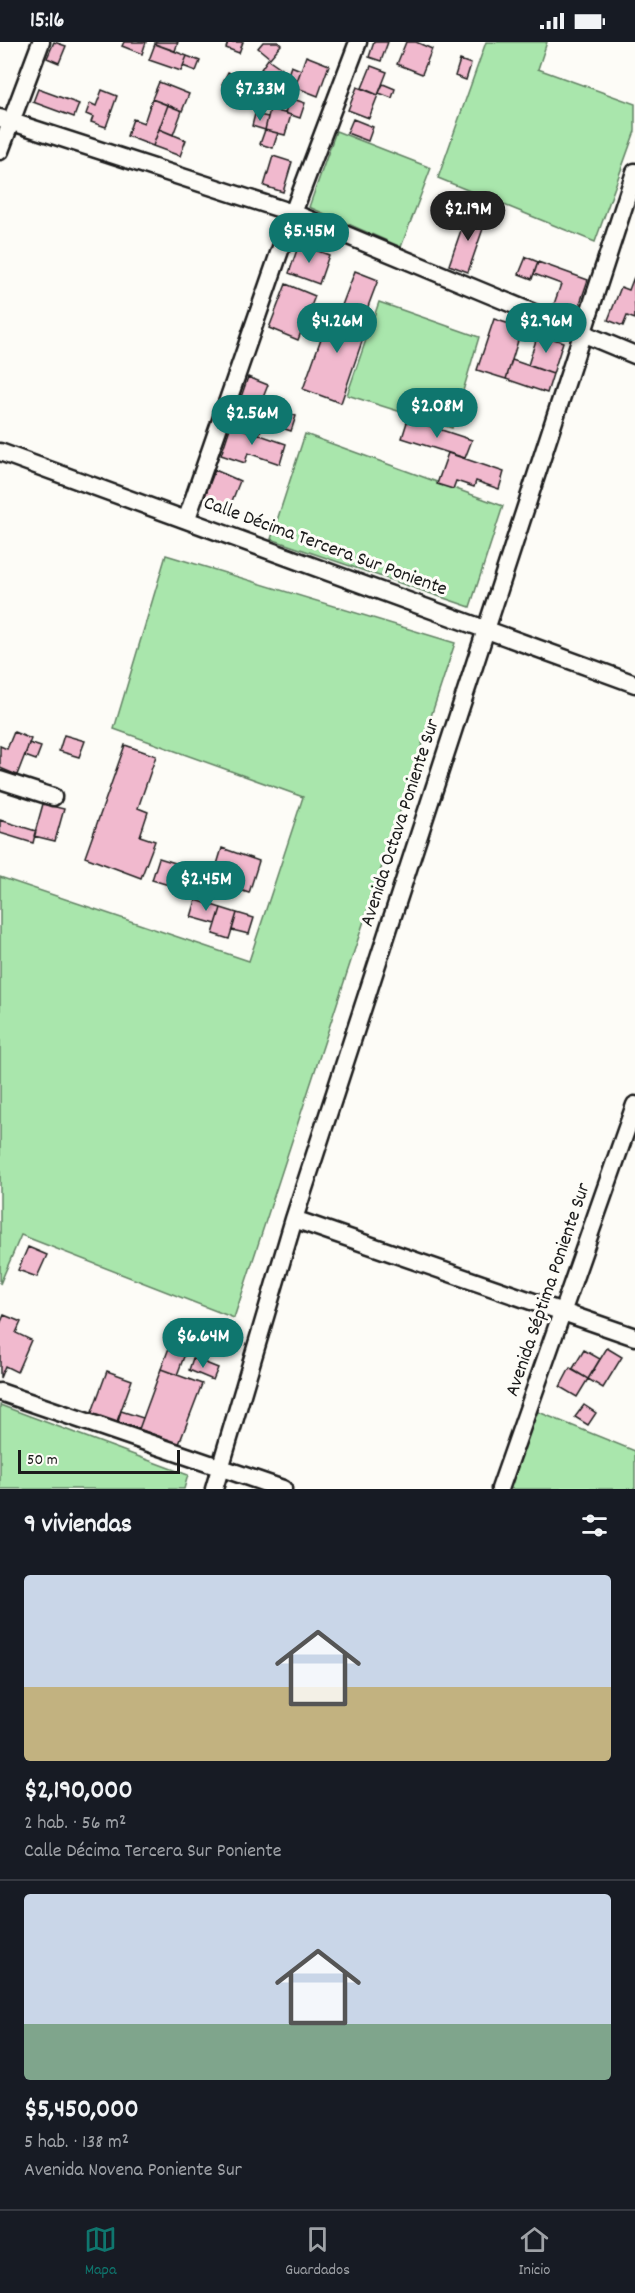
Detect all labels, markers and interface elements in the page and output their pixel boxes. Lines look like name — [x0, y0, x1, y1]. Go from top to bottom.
text: 15:16 — [30, 6, 64, 37]
pin: $7.33M — [211, 71, 309, 122]
text: $7.33M — [235, 76, 285, 104]
pin: $2.19M — [419, 191, 517, 242]
text: $2.19M — [444, 196, 492, 224]
pin: $5.45M — [260, 213, 358, 264]
text: $5.45M — [283, 218, 335, 246]
pin: $4.26M — [288, 303, 386, 354]
pin: $2.96M — [497, 303, 595, 354]
text: $4.26M — [311, 308, 363, 336]
text: $2.96M — [520, 308, 572, 336]
pin: $2.08M — [388, 388, 486, 439]
text: $2.08M — [411, 393, 463, 421]
pin: $2.56M — [203, 395, 301, 446]
text: $2.56M — [226, 400, 278, 428]
street label: Calle Décima Tercera Sur Poniente — [199, 490, 451, 604]
street label: Avenida Octava Poniente Sur — [354, 715, 448, 931]
pin: $2.45M — [157, 861, 255, 912]
text: $2.45M — [180, 866, 232, 894]
street label: Avenida Séptima Poniente Sur — [499, 1179, 599, 1401]
pin: $6.64M — [154, 1318, 252, 1369]
text: $6.64M — [176, 1323, 230, 1351]
scale bar — [18, 1447, 180, 1474]
text: 50 m — [27, 1449, 58, 1472]
text: 9 viviendas — [24, 1507, 132, 1544]
icon: filters — [578, 1509, 611, 1542]
icon: home — [264, 1614, 372, 1722]
text: $2,190,000 — [24, 1773, 133, 1810]
text: 2 hab. · 56 m² — [24, 1810, 126, 1838]
text: Calle Décima Tercera Sur Poniente — [24, 1838, 281, 1866]
icon: home — [264, 1933, 372, 2041]
text: $5,450,000 — [24, 2092, 139, 2129]
text: 5 hab. · 138 m² — [24, 2129, 129, 2157]
text: Avenida Novena Poniente Sur — [24, 2157, 242, 2185]
tab: Mapa — [84, 2223, 117, 2282]
tab: Guardados — [285, 2223, 350, 2282]
tab: Inicio — [518, 2223, 551, 2282]

